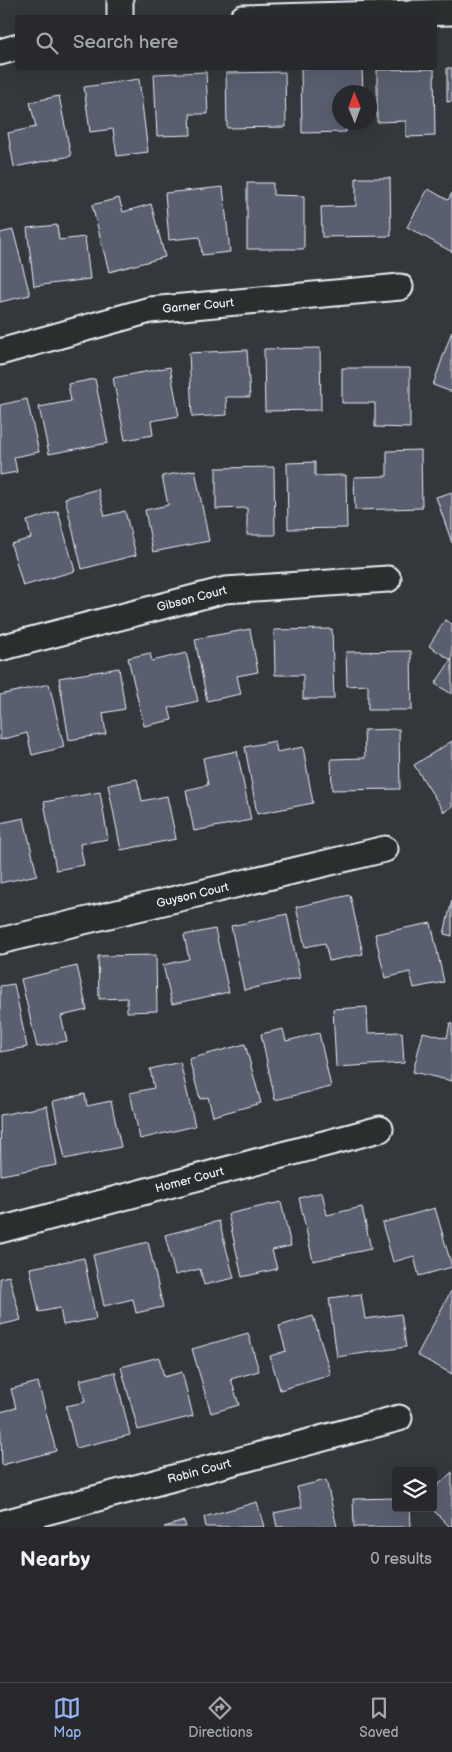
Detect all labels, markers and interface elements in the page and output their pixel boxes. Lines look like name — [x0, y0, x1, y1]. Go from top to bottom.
search box — [15, 15, 437, 70]
icon: search — [33, 29, 61, 57]
text: Search here — [73, 31, 178, 54]
north arrow — [332, 85, 377, 130]
street label: Garner Court — [162, 295, 235, 316]
street label: Gibson Court — [155, 582, 229, 615]
street label: Guyson Court — [155, 879, 231, 911]
street label: Homer Court — [153, 1163, 226, 1196]
street label: Robin Court — [166, 1455, 233, 1487]
map controls — [392, 1467, 437, 1512]
button: layers — [392, 1467, 437, 1512]
text: Nearby — [20, 1547, 90, 1572]
text: 0 results — [370, 1550, 432, 1569]
tab: Map — [53, 1694, 82, 1741]
tab: Directions — [188, 1694, 253, 1741]
tab: Saved — [359, 1694, 399, 1741]

